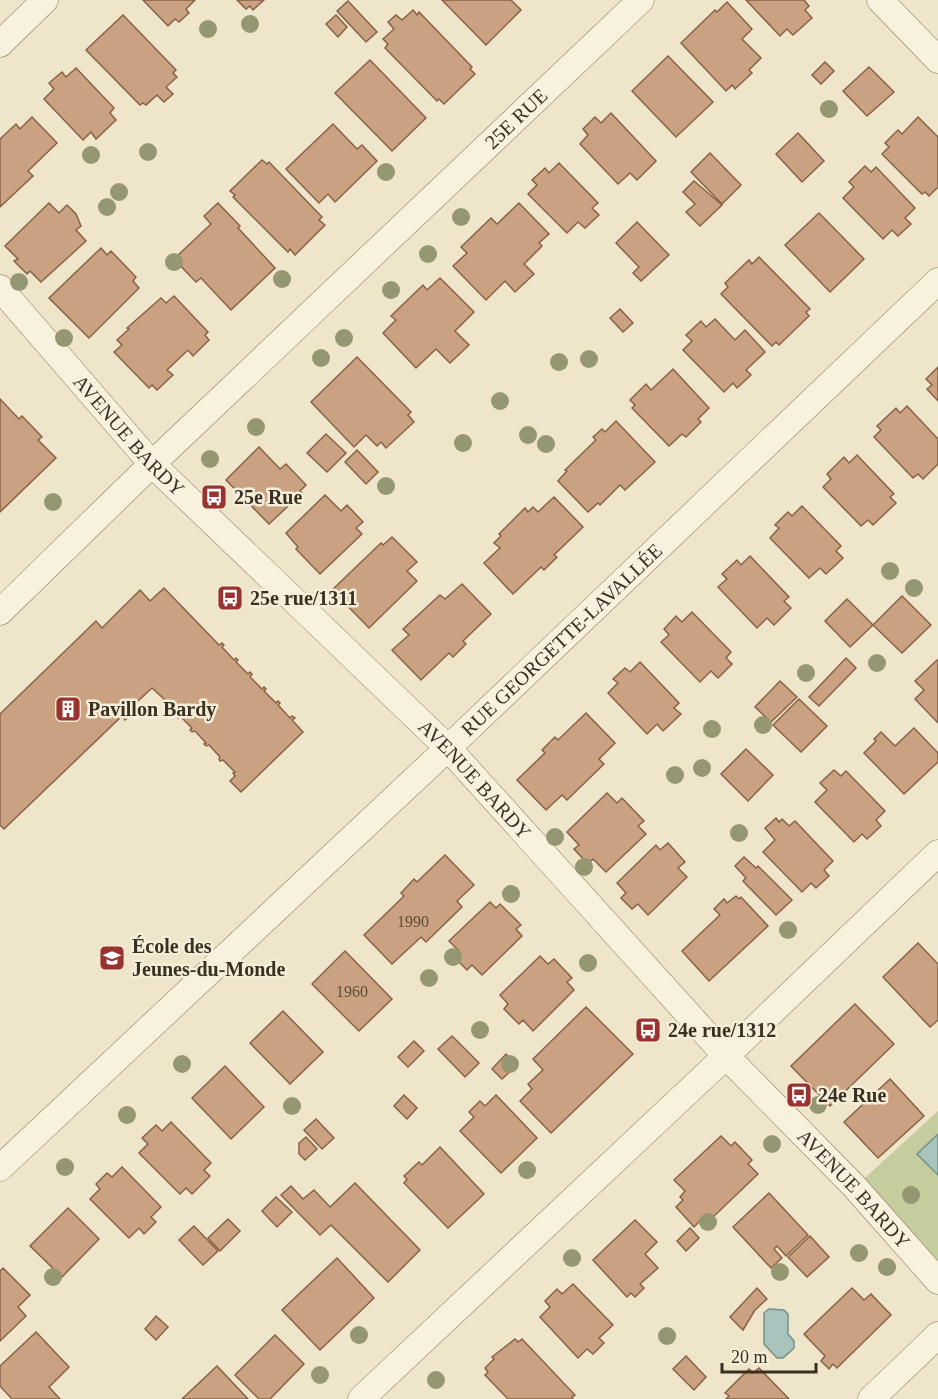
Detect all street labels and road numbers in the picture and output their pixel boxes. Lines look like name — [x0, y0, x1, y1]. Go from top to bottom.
street label: 25E RUE — [480, 84, 552, 153]
street label: AVENUE BARDY — [69, 371, 189, 500]
street label: RUE GEORGETTE-LAVALLÉE — [457, 539, 666, 740]
street label: AVENUE BARDY — [414, 715, 536, 843]
street label: AVENUE BARDY — [793, 1125, 915, 1253]

